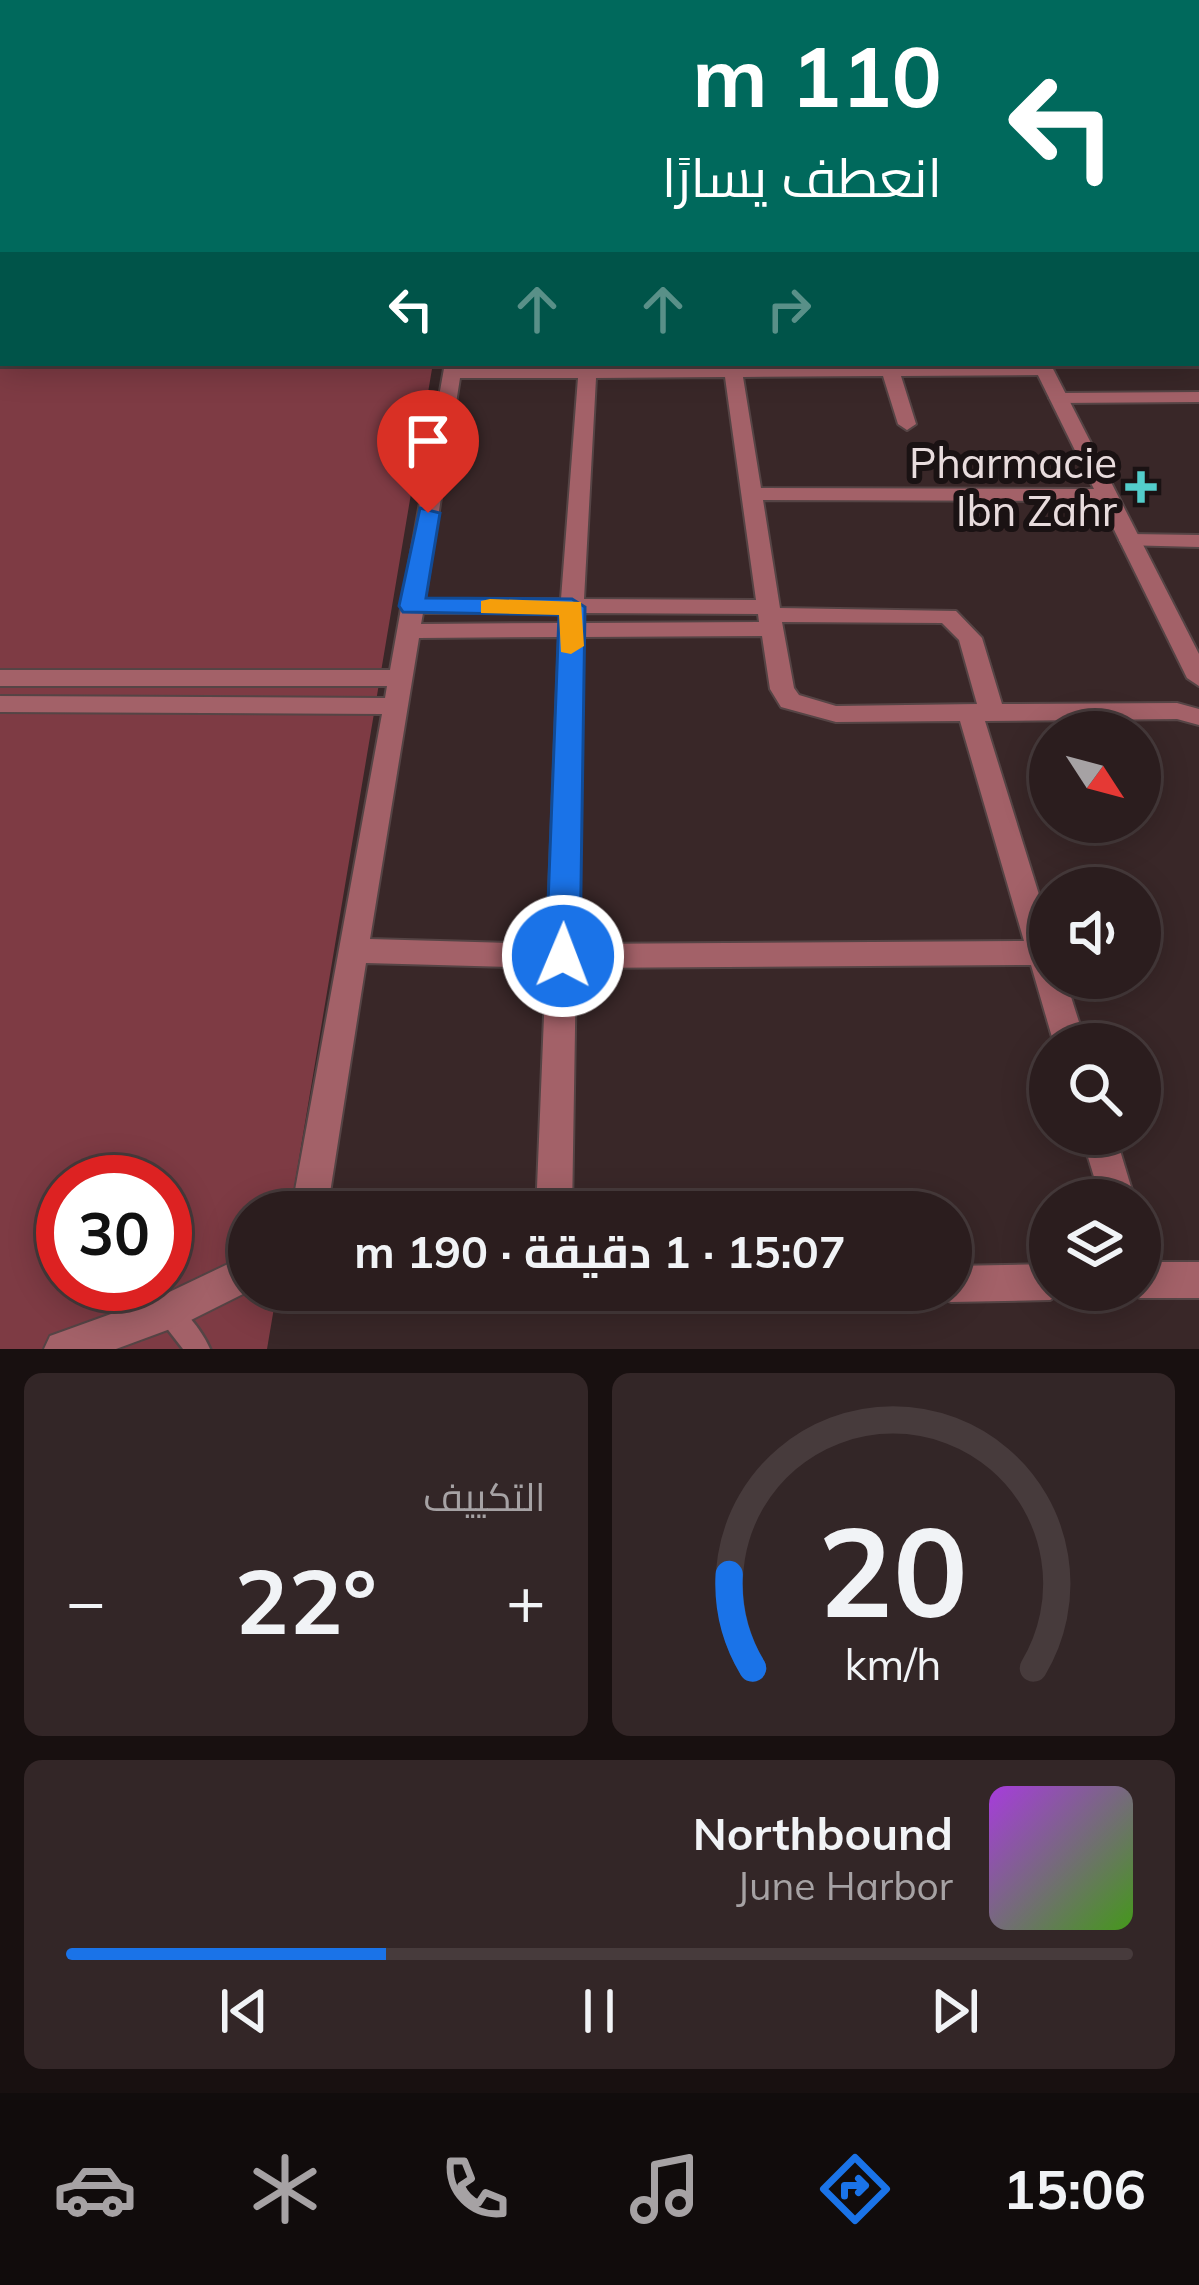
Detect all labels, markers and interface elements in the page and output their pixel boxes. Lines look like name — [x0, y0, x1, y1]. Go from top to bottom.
text: 110 m — [692, 23, 942, 128]
icon: left — [984, 48, 1140, 204]
text: انعطف يسارًا — [662, 143, 942, 211]
icon: left — [378, 276, 444, 342]
icon: ahead — [504, 276, 570, 342]
icon: ahead — [630, 276, 696, 342]
icon: right — [756, 276, 822, 342]
pin — [377, 390, 479, 513]
icon: arrive — [395, 408, 461, 474]
place label: Pharmacie Ibn Zahr — [909, 436, 1118, 537]
marker: Pharmacie Ibn Zahr — [1128, 474, 1154, 500]
north arrow — [1029, 711, 1161, 843]
map controls — [1029, 711, 1161, 1311]
button: sound — [1029, 867, 1161, 999]
position arrow — [500, 893, 626, 1019]
button: search — [1029, 1023, 1161, 1155]
speed limit sign: 30 — [36, 1155, 192, 1311]
button: layers — [1029, 1179, 1161, 1311]
text: 15:07 · 1 دقيقة · 190 m — [354, 1223, 846, 1279]
text: التكييف — [423, 1472, 546, 1521]
text: 20 — [818, 1492, 968, 1648]
text: 22° — [235, 1544, 377, 1657]
text: − — [66, 1559, 106, 1642]
text: + — [506, 1559, 546, 1642]
text: km/h — [845, 1636, 942, 1690]
text: Northbound — [693, 1805, 953, 1861]
text: June Harbor — [736, 1861, 953, 1910]
icon: previous — [211, 1978, 277, 2044]
icon: pause — [566, 1978, 632, 2044]
icon: next — [922, 1978, 988, 2044]
icon: car — [53, 2147, 137, 2231]
icon: climate — [243, 2147, 327, 2231]
icon: phone — [433, 2147, 517, 2231]
icon: music — [623, 2147, 707, 2231]
icon: directions — [813, 2147, 897, 2231]
text: 15:06 — [1003, 2155, 1146, 2223]

